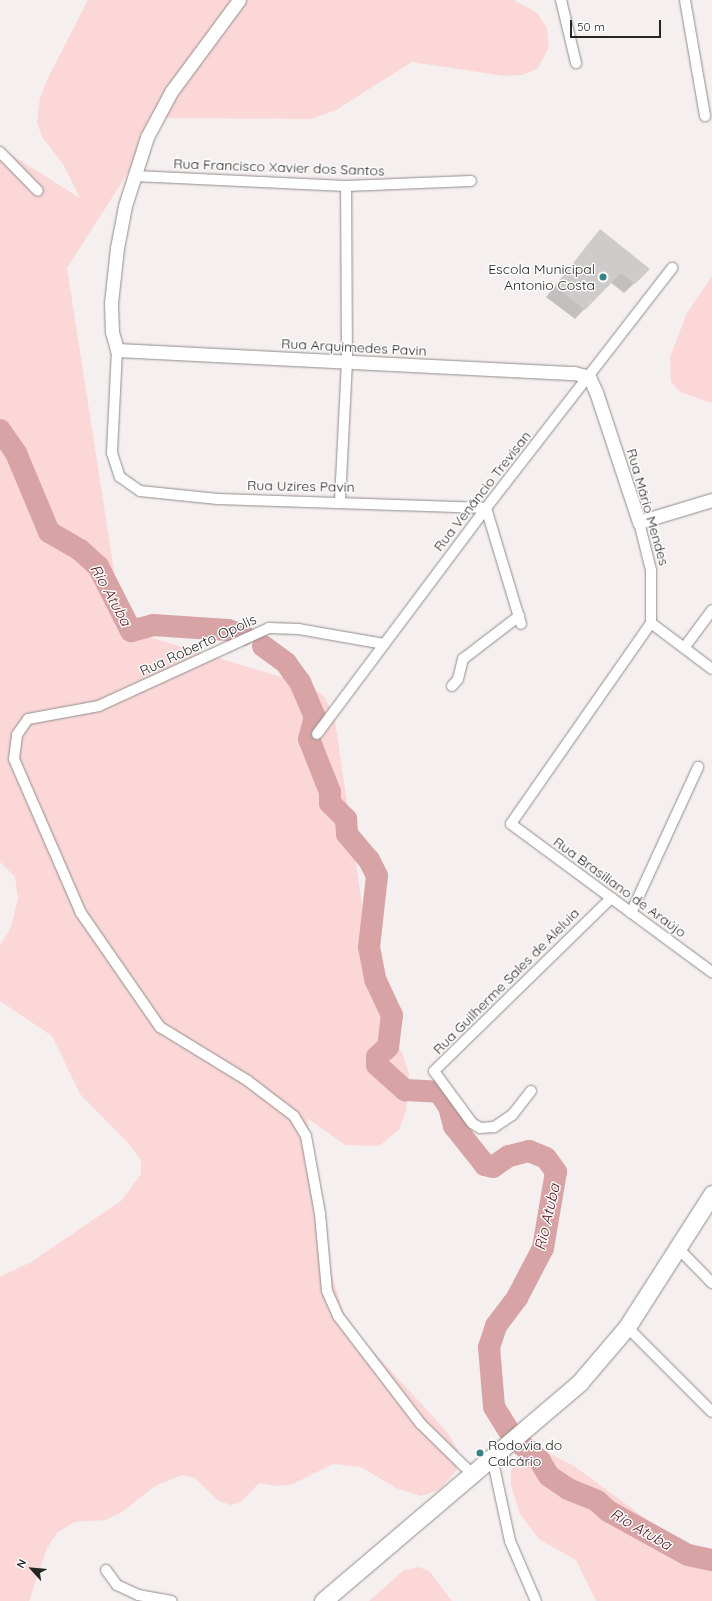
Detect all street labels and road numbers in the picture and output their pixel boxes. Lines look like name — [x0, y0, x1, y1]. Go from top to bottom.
street label: Rua Francisco Xavier dos Santos — [173, 155, 385, 179]
street label: Rua Arquimedes Pavin — [281, 335, 427, 359]
street label: Rua Venâncio Trevisan — [430, 428, 534, 554]
street label: Rua Mário Mendes — [623, 447, 673, 567]
street label: Rua Uzires Pavin — [247, 477, 355, 495]
street label: Rua Roberto Opolis — [137, 611, 259, 679]
street label: Rua Brasiliano de Araújo — [550, 833, 690, 941]
street label: Rua Guilherme Sales de Aleluia — [429, 904, 583, 1058]

